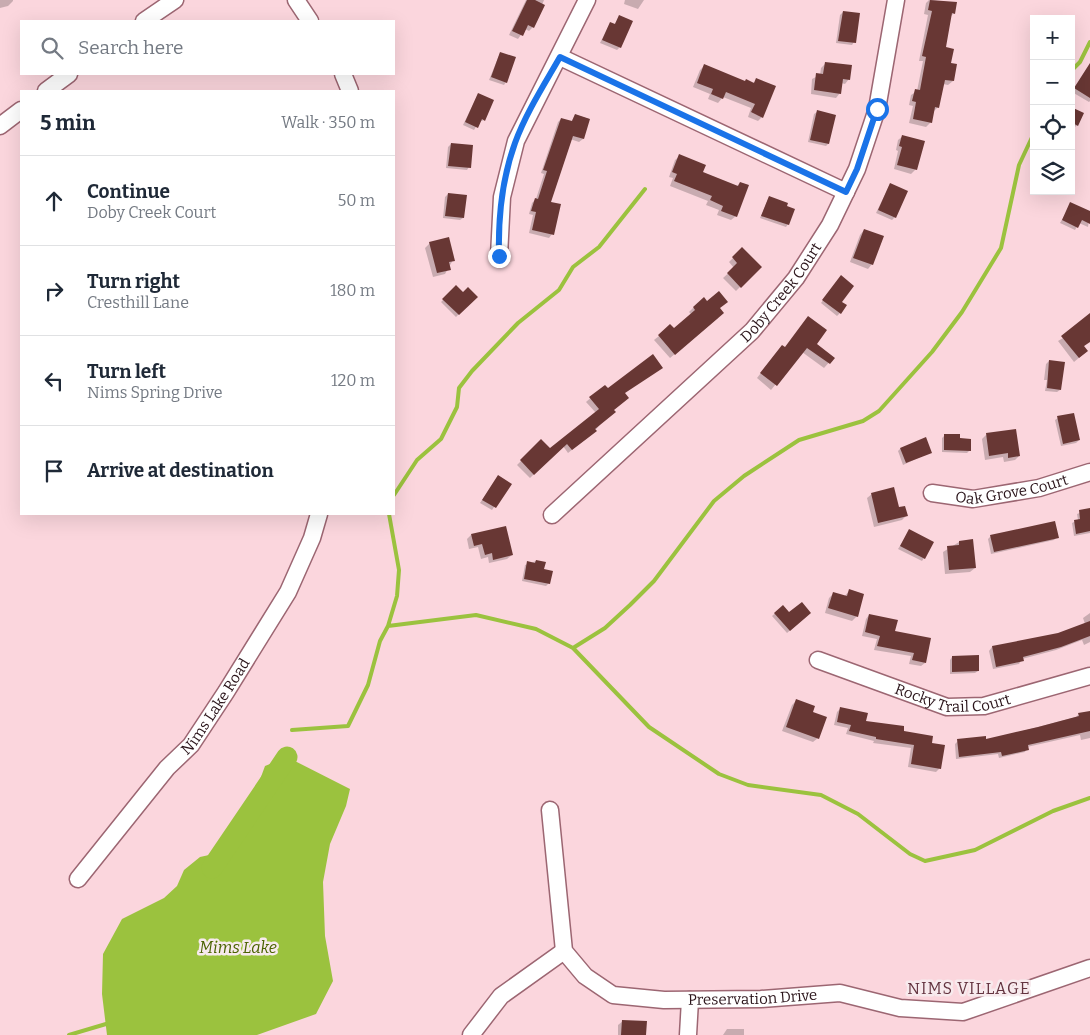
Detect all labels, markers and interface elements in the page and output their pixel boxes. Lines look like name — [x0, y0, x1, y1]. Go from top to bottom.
map controls — [1030, 15, 1075, 195]
button: + — [1030, 15, 1075, 60]
search box — [20, 20, 395, 75]
icon: search — [38, 34, 66, 62]
text: Search here — [78, 36, 183, 59]
button: − — [1030, 60, 1075, 105]
route start — [866, 98, 889, 121]
button: locate — [1030, 105, 1075, 150]
text: 5 min — [40, 110, 96, 136]
text: Walk · 350 m — [281, 113, 375, 132]
button: layers — [1030, 150, 1075, 195]
text: Continue — [87, 180, 170, 203]
icon: ahead — [40, 187, 68, 215]
text: 50 m — [338, 191, 375, 210]
text: Doby Creek Court — [87, 203, 216, 222]
street label: Doby Creek Court — [737, 239, 826, 346]
route end — [488, 245, 511, 268]
text: Turn right — [87, 270, 180, 293]
icon: right — [40, 277, 68, 305]
text: 180 m — [330, 281, 375, 300]
text: Cresthill Lane — [87, 293, 189, 312]
text: Turn left — [87, 360, 166, 383]
icon: left — [40, 367, 68, 395]
text: 120 m — [331, 371, 375, 390]
text: Nims Spring Drive — [87, 383, 223, 402]
icon: arrive — [40, 457, 68, 485]
text: Arrive at destination — [87, 459, 274, 482]
street label: Oak Grove Court — [954, 470, 1071, 508]
street label: Nims Lake Road — [177, 655, 254, 759]
street label: Rocky Trail Court — [892, 680, 1013, 716]
water label: Mims Lake — [199, 938, 277, 957]
district label: NIMS VILLAGE — [907, 979, 1031, 998]
street label: Preservation Drive — [688, 986, 818, 1009]

